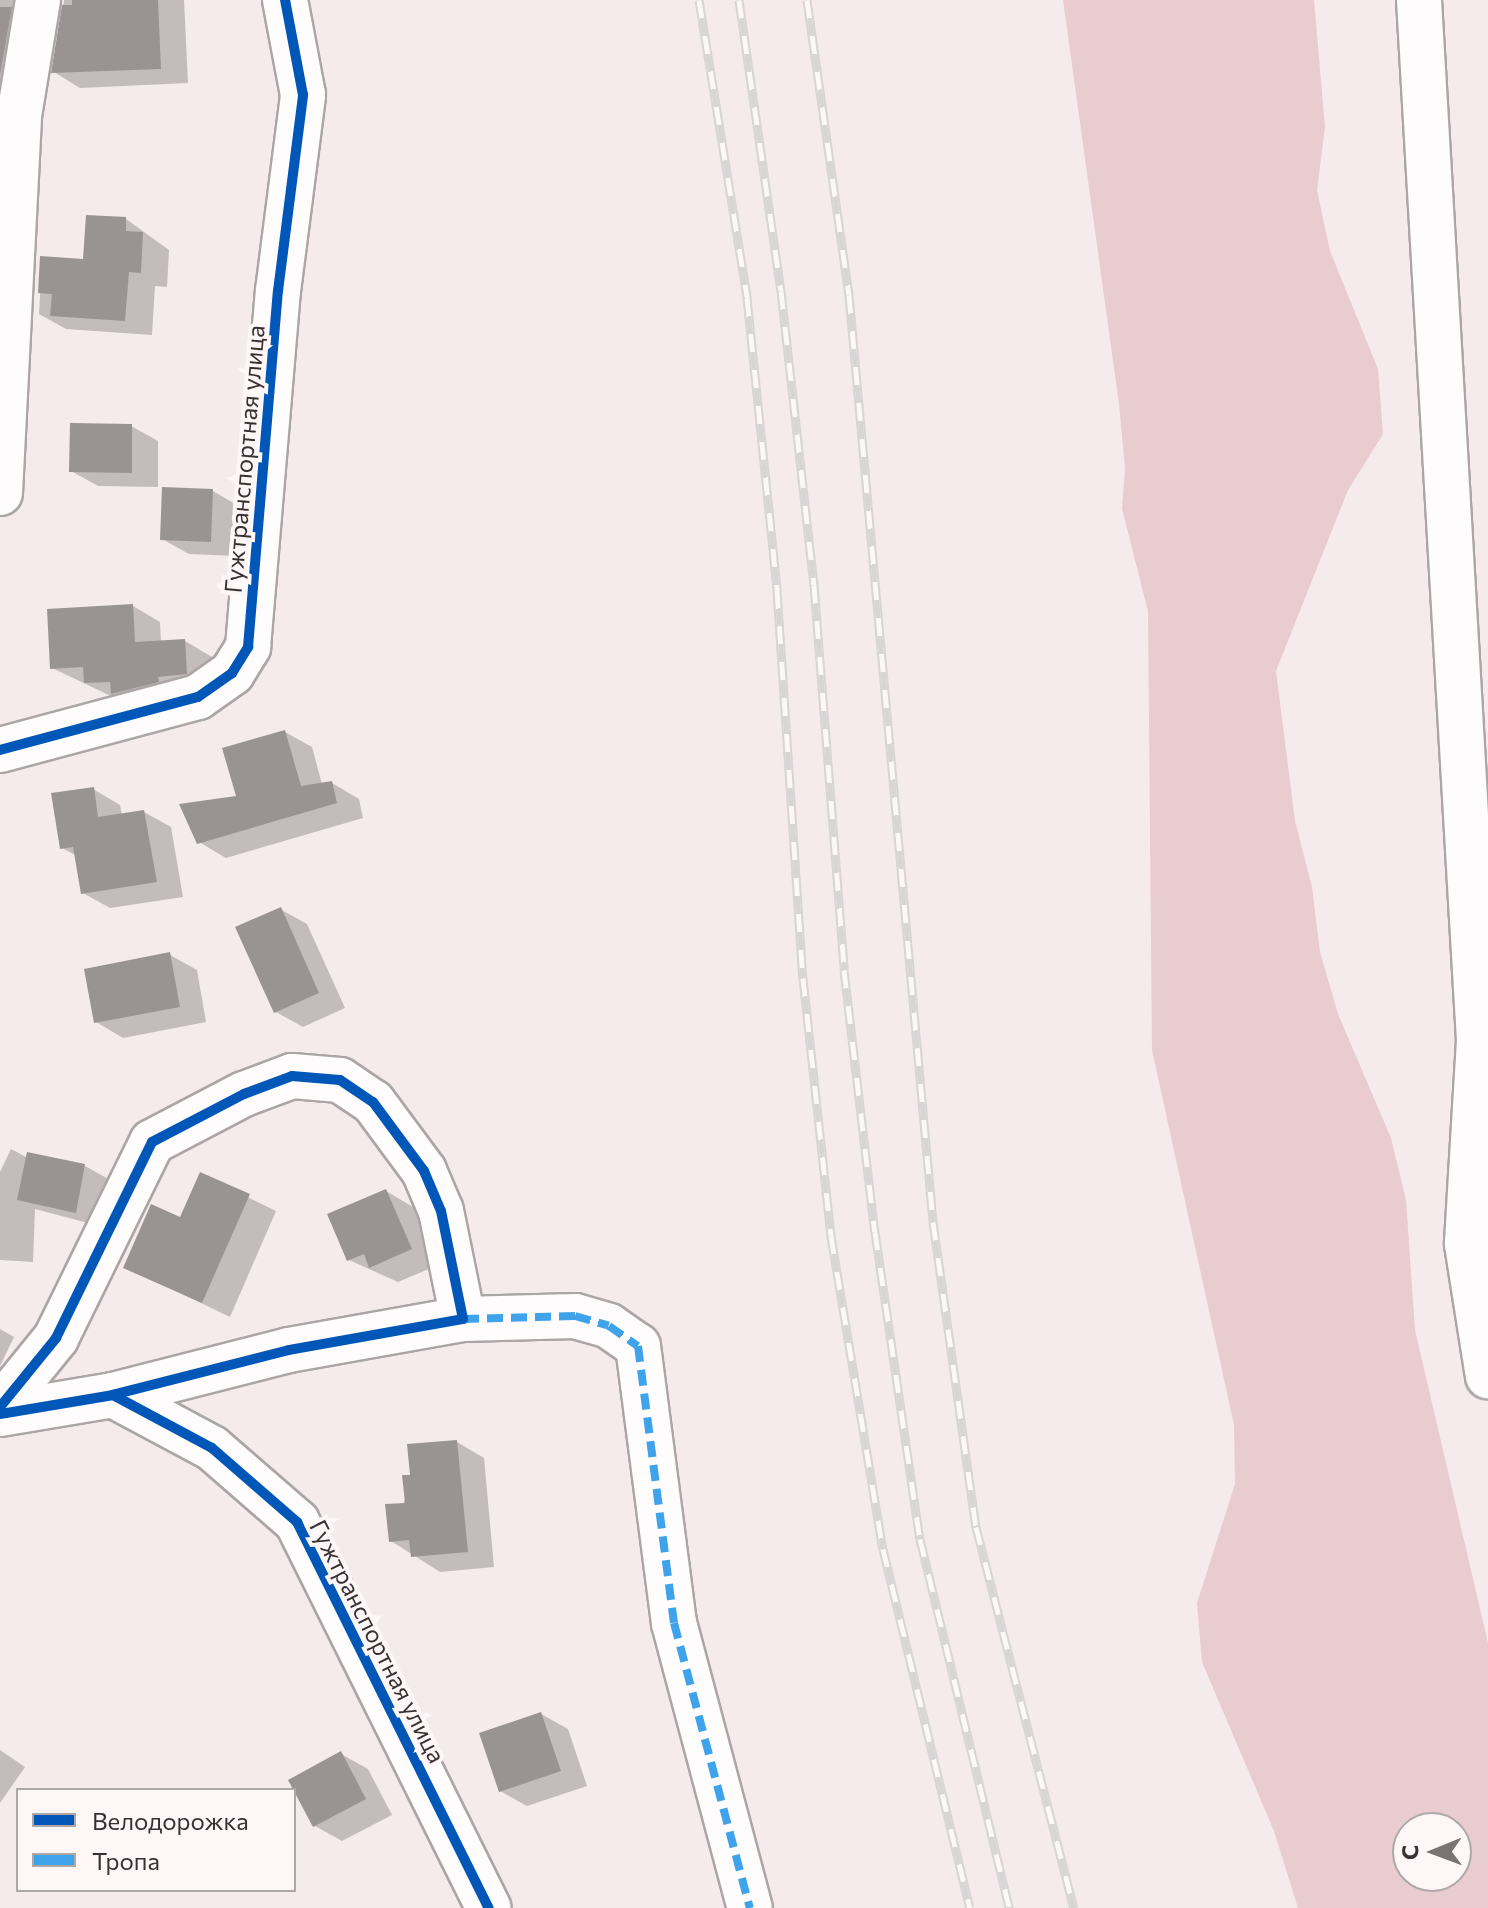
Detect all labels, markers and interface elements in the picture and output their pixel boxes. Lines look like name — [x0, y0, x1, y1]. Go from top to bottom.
street label: Гужтранспортная улица — [218, 324, 270, 594]
street label: Гужтранспортная улица — [304, 1515, 452, 1767]
legend — [16, 1788, 296, 1892]
text: Велодорожка — [92, 1806, 249, 1835]
north arrow — [1392, 1812, 1472, 1892]
text: С — [1396, 1845, 1423, 1860]
text: Тропа — [92, 1846, 160, 1875]

